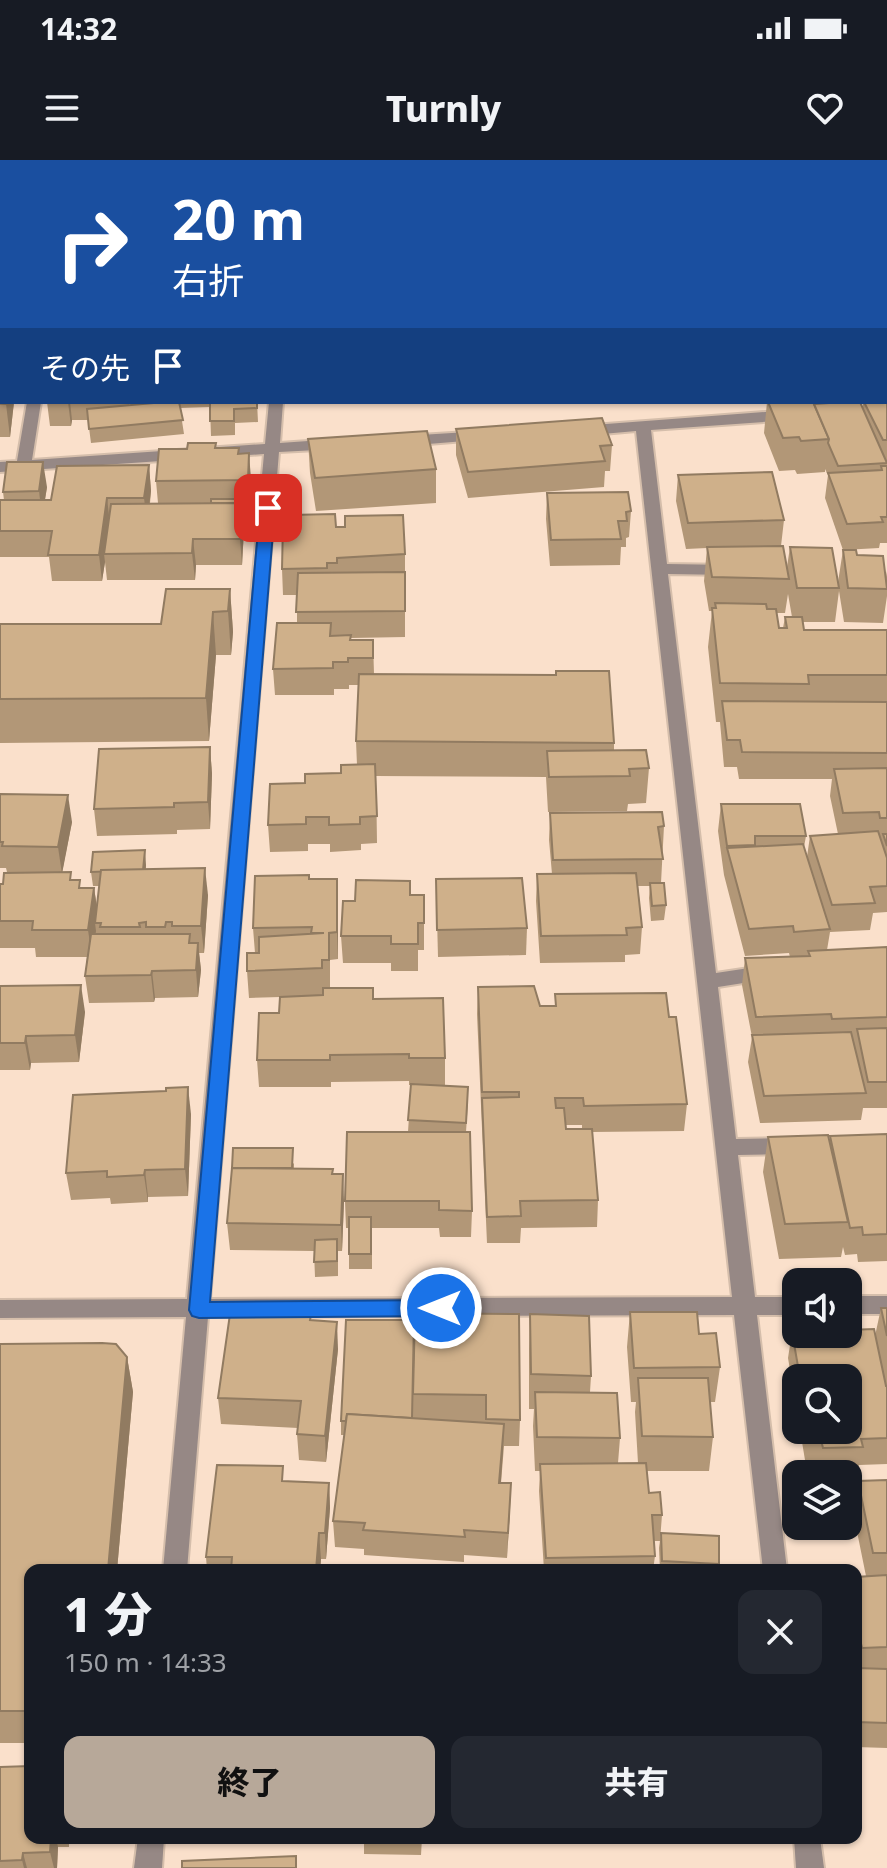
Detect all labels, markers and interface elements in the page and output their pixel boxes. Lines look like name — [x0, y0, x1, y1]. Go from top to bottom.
text: 14:32 — [40, 8, 117, 49]
text: Turnly — [386, 84, 501, 133]
icon: menu — [40, 86, 84, 130]
icon: heart — [803, 86, 847, 130]
text: 20 m — [172, 180, 305, 256]
icon: right — [40, 192, 144, 296]
text: 右折 — [172, 256, 244, 305]
icon: arrive — [146, 344, 190, 388]
text: その先 — [40, 347, 130, 388]
pin — [234, 474, 302, 542]
icon: arrive — [246, 486, 290, 530]
position arrow — [399, 1266, 483, 1350]
map controls — [782, 1268, 862, 1540]
button: sound — [782, 1268, 862, 1348]
button: search — [782, 1364, 862, 1444]
button: layers — [782, 1460, 862, 1540]
text: 1 分 — [64, 1581, 152, 1646]
button: close — [738, 1590, 822, 1674]
text: 150 m · 14:33 — [64, 1644, 227, 1680]
button: 終了 — [64, 1736, 435, 1828]
button: 共有 — [451, 1736, 822, 1828]

